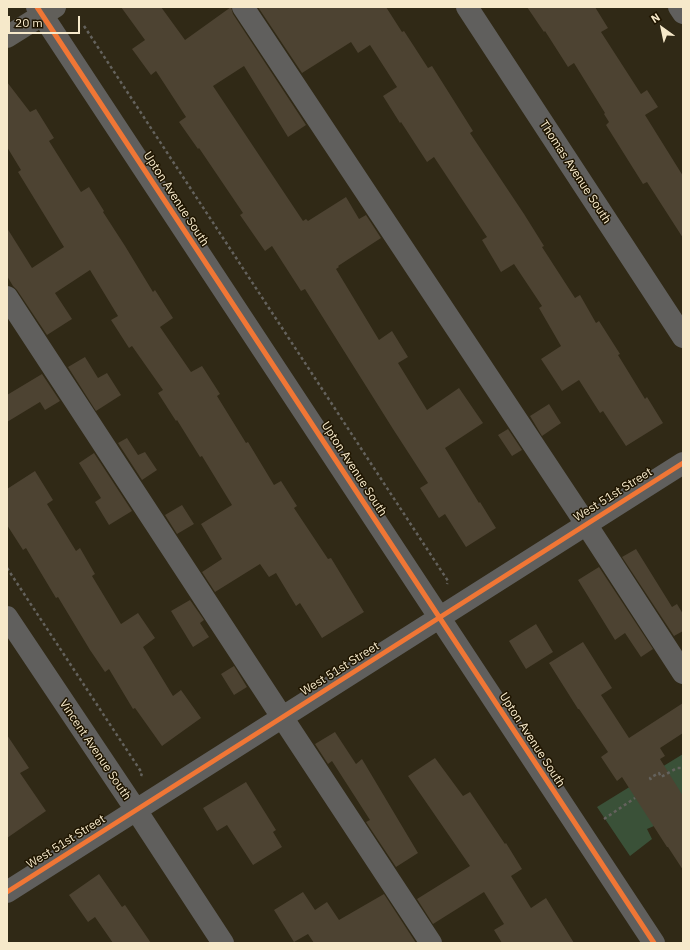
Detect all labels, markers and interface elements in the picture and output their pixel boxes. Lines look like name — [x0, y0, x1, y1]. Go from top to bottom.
scale bar — [10, 8, 82, 34]
north arrow — [642, 8, 682, 48]
text: N — [648, 10, 663, 26]
text: 20 m — [15, 15, 43, 30]
street label: Thomas Avenue South — [536, 118, 614, 226]
street label: Upton Avenue South — [140, 149, 212, 249]
street label: Upton Avenue South — [318, 419, 390, 519]
street label: West 51st Street — [571, 465, 655, 525]
street label: West 51st Street — [298, 639, 382, 699]
street label: Upton Avenue South — [496, 690, 568, 790]
street label: Vincent Avenue South — [56, 697, 134, 803]
street label: West 51st Street — [24, 812, 108, 872]

